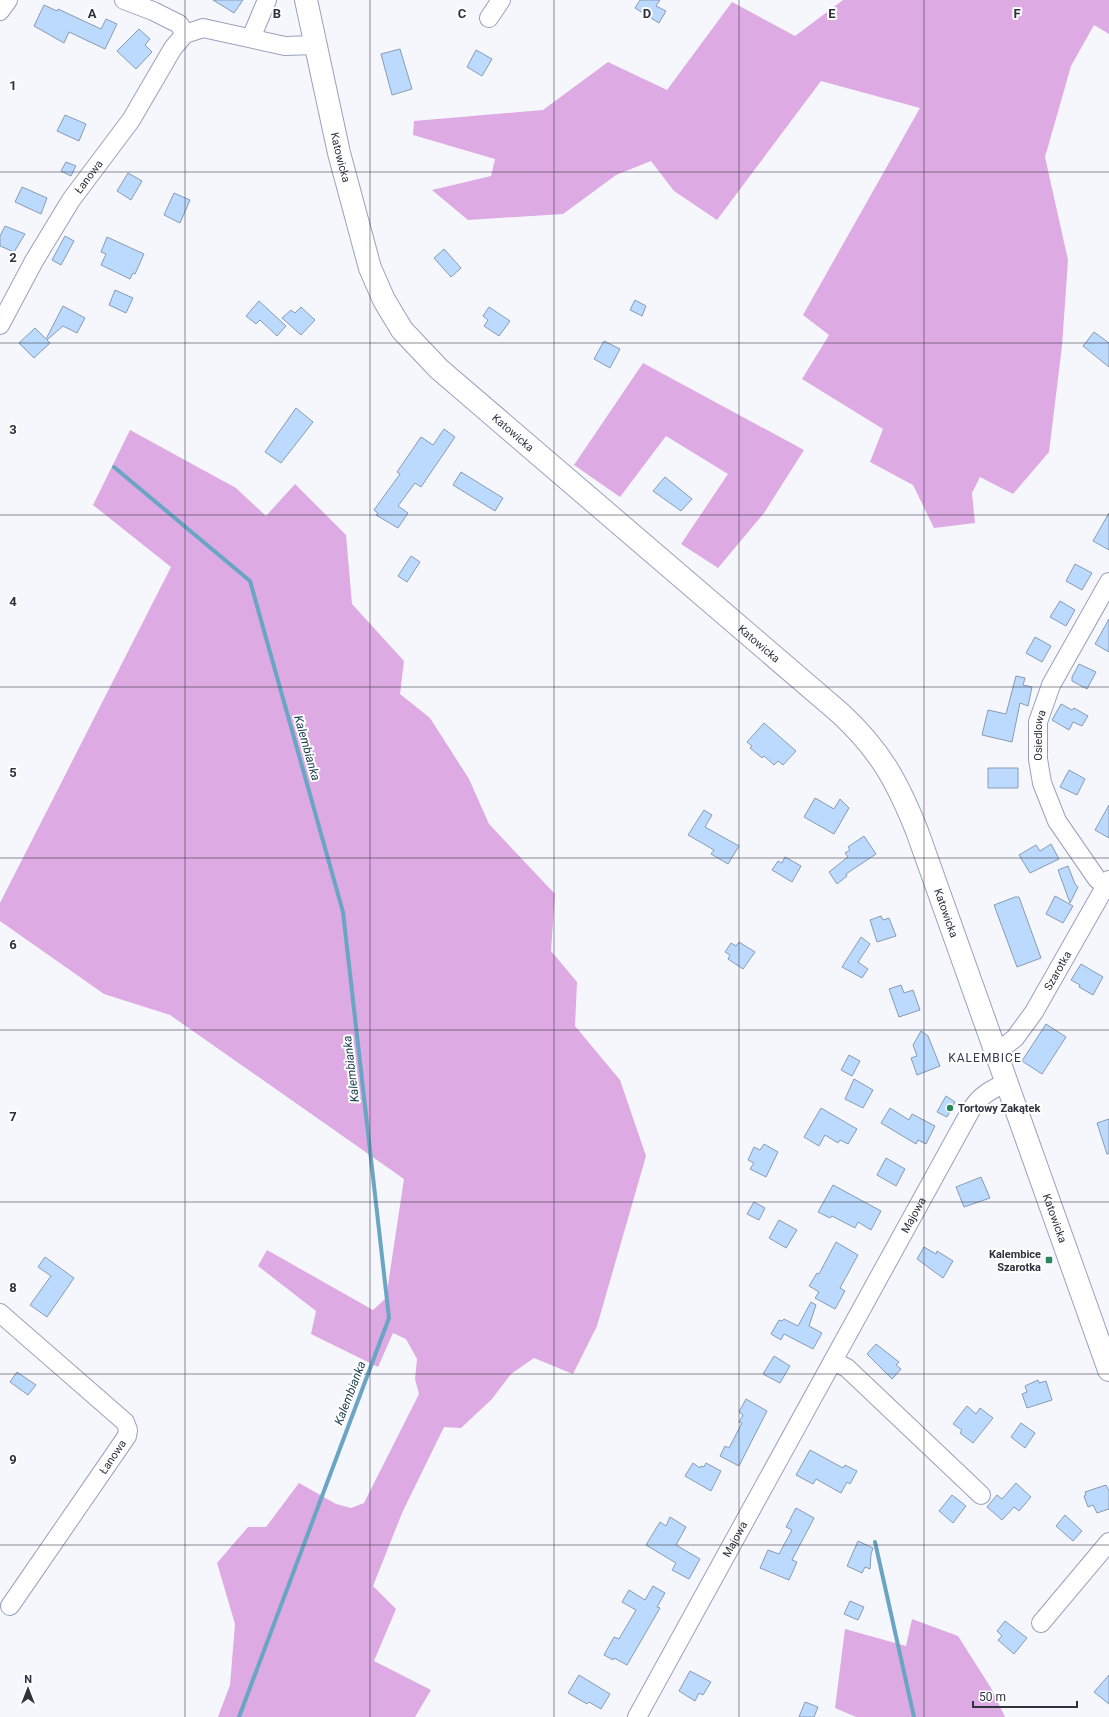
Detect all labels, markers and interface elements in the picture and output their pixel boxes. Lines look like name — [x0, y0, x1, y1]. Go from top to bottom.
text: A — [88, 6, 97, 21]
text: B — [273, 6, 281, 21]
text: C — [458, 6, 467, 21]
text: D — [643, 6, 651, 21]
text: E — [828, 6, 836, 21]
text: F — [1013, 6, 1021, 21]
text: 1 — [9, 78, 17, 93]
street label: Katowicka — [328, 131, 353, 184]
street label: Łanowa — [72, 157, 105, 196]
text: 2 — [9, 250, 17, 265]
street label: Katowicka — [490, 411, 537, 454]
text: 3 — [9, 422, 17, 437]
text: 4 — [9, 594, 17, 609]
street label: Katowicka — [735, 622, 783, 665]
street label: Osiedlowa — [1031, 708, 1048, 761]
water label: Kalembianka — [291, 714, 323, 782]
text: 5 — [9, 765, 17, 780]
street label: Katowicka — [932, 887, 961, 939]
text: 6 — [9, 937, 17, 952]
street label: Szarotka — [1041, 949, 1074, 993]
water label: Kalembianka — [340, 1035, 362, 1103]
district label: KALEMBICE — [948, 1051, 1022, 1065]
place label: Tortowy Zakątek — [958, 1102, 1041, 1115]
marker: Tortowy Zakątek — [945, 1103, 955, 1113]
text: 7 — [9, 1109, 17, 1124]
street label: Katowicka — [1040, 1192, 1070, 1244]
street label: Majowa — [898, 1195, 928, 1235]
place label: Kalembice Szarotka — [989, 1248, 1041, 1274]
marker: Kalembice Szarotka — [1044, 1255, 1054, 1265]
text: 8 — [9, 1280, 17, 1295]
water label: Kalembianka — [331, 1359, 369, 1427]
street label: Łanowa — [97, 1437, 129, 1477]
text: 9 — [9, 1452, 17, 1467]
street label: Majowa — [720, 1519, 750, 1559]
north arrow — [8, 1669, 48, 1709]
text: N — [24, 1673, 32, 1686]
scale bar — [973, 1683, 1077, 1709]
text: 50 m — [979, 1690, 1006, 1704]

